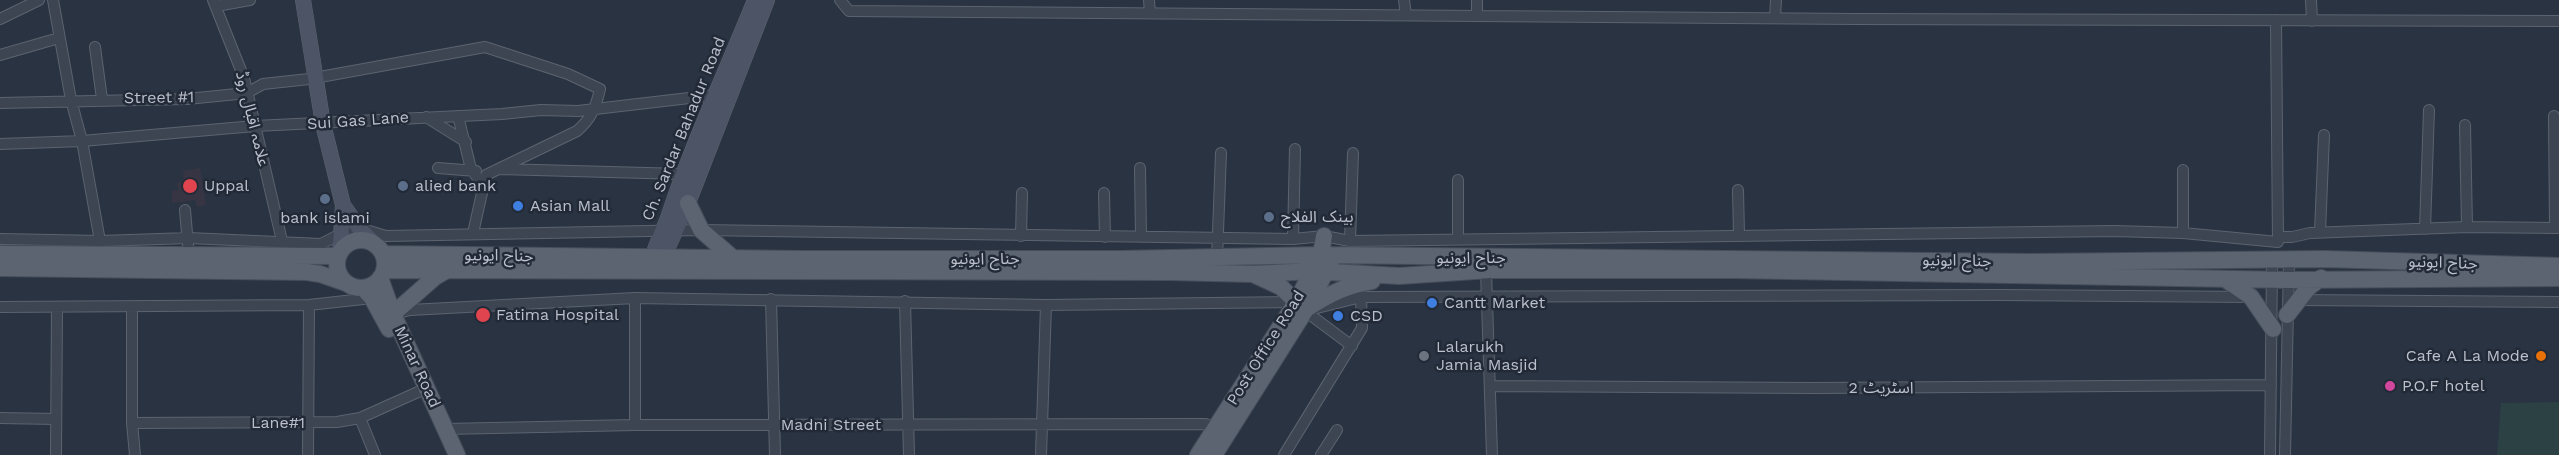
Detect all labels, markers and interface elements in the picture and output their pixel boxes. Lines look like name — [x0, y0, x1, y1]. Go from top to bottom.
street label: Ch. Sardar Bahadur Road — [638, 34, 730, 224]
street label: علامہ اقبال روڈ — [231, 69, 273, 169]
street label: Street #1 — [124, 88, 194, 108]
street label: Sui Gas Lane — [306, 108, 410, 134]
place label: Uppal — [204, 176, 249, 196]
place label: alied bank — [415, 176, 496, 196]
marker: Uppal — [181, 177, 199, 195]
marker: alied bank — [396, 179, 410, 193]
marker: bank islami — [318, 192, 332, 206]
place label: Asian Mall — [530, 196, 610, 216]
marker: Asian Mall — [511, 199, 525, 213]
place label: بینک الفلاح — [1281, 207, 1354, 227]
place label: bank islami — [280, 208, 370, 228]
marker: بینک الفلاح — [1262, 210, 1276, 224]
street label: جناح ایونیو — [464, 246, 534, 266]
street label: جناح ایونیو — [1436, 248, 1506, 268]
street label: جناح ایونیو — [950, 249, 1020, 269]
street label: جناح ایونیو — [1922, 251, 1992, 271]
street label: جناح ایونیو — [2408, 252, 2478, 274]
street label: Post Office Road — [1223, 287, 1309, 409]
place label: Cantt Market — [1444, 293, 1545, 313]
marker: Cantt Market — [1425, 296, 1439, 310]
place label: Fatima Hospital — [496, 305, 619, 325]
marker: Fatima Hospital — [474, 306, 492, 324]
place label: CSD — [1350, 306, 1383, 326]
marker: CSD — [1331, 309, 1345, 323]
street label: Minar Road — [390, 323, 444, 411]
place label: Lalarukh Jamia Masjid — [1436, 337, 1537, 375]
place label: Cafe A La Mode — [2406, 346, 2529, 366]
marker: Lalarukh Jamia Masjid — [1417, 349, 1431, 363]
marker: Cafe A La Mode — [2534, 349, 2548, 363]
place label: P.O.F hotel — [2402, 376, 2485, 396]
street label: اسٹریٹ 2 — [1848, 378, 1914, 398]
marker: P.O.F hotel — [2383, 379, 2397, 393]
street label: Lane#1 — [251, 413, 305, 433]
street label: Madni Street — [781, 415, 881, 435]

